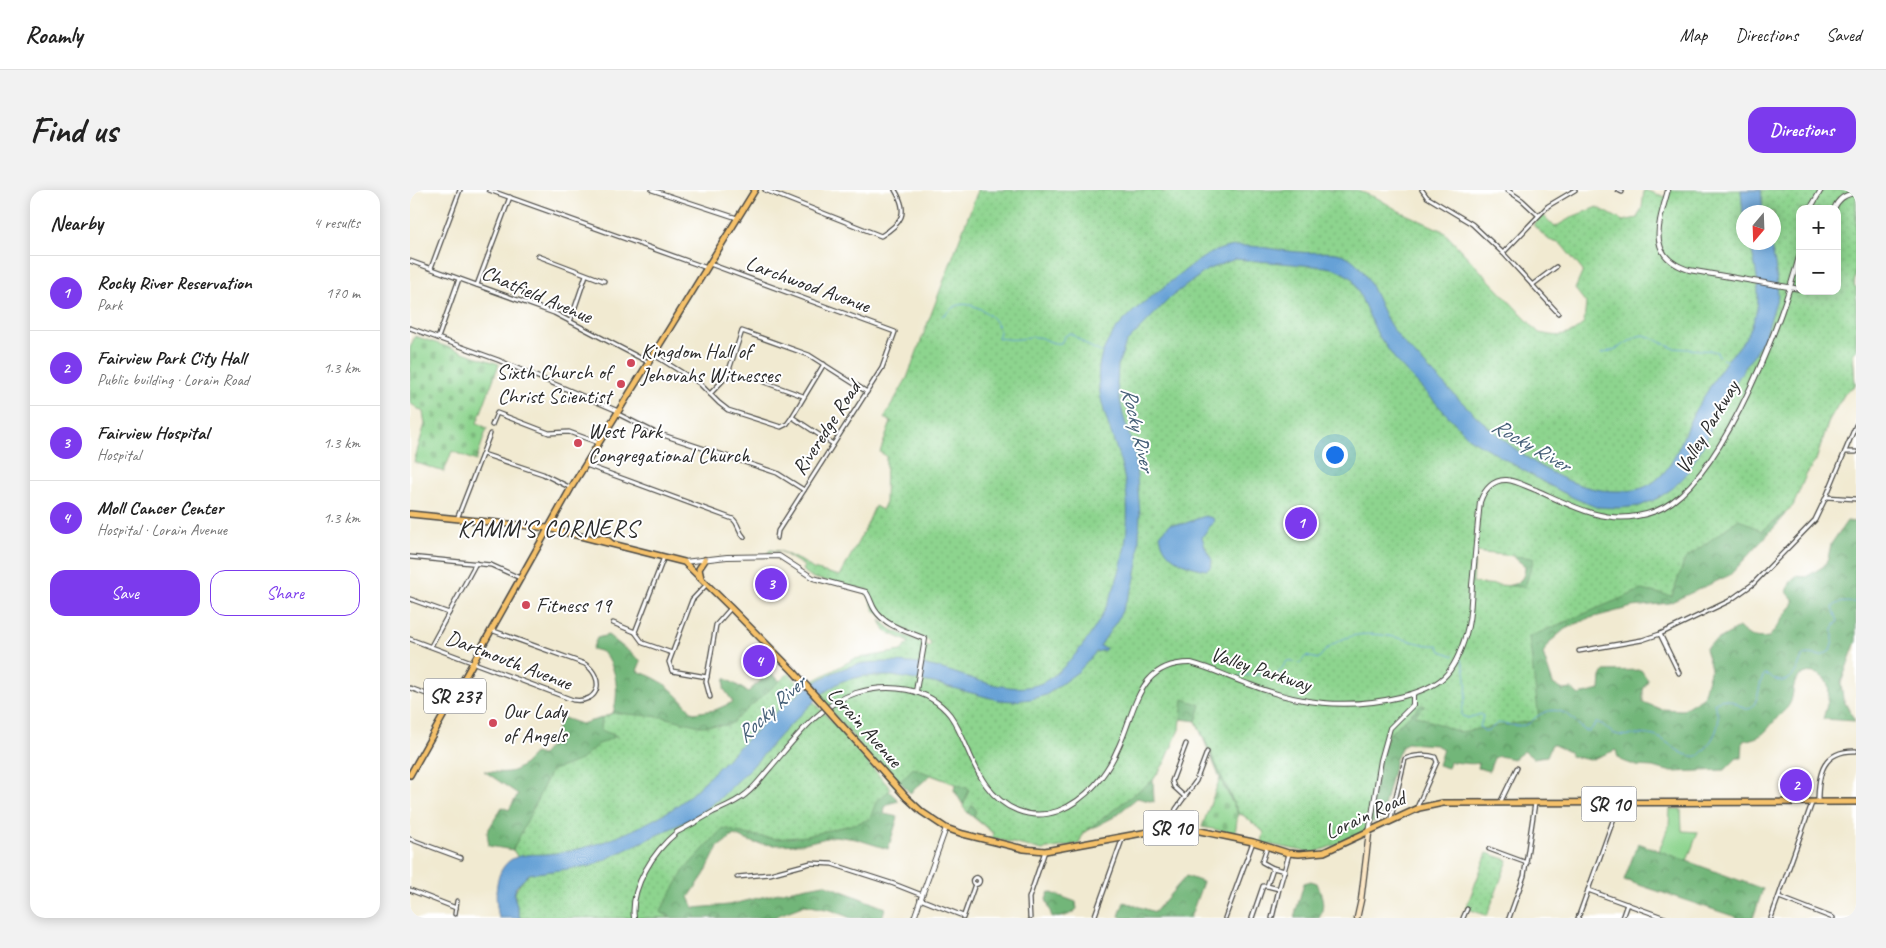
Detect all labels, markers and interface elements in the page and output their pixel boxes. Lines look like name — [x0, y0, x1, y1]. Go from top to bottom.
text: Roamly — [25, 20, 82, 50]
text: Map — [1680, 24, 1707, 46]
text: Directions — [1735, 24, 1798, 46]
text: Saved — [1826, 24, 1861, 46]
button: Directions — [1748, 107, 1856, 153]
text: Find us — [30, 108, 117, 153]
north arrow — [1736, 205, 1781, 250]
map controls — [1796, 205, 1841, 295]
button: + — [1796, 205, 1841, 250]
text: Nearby — [50, 210, 103, 236]
text: 4 results — [313, 213, 360, 233]
street label: Larchwood Avenue — [742, 250, 875, 319]
button: − — [1796, 250, 1841, 295]
street label: Chatfield Avenue — [478, 259, 597, 329]
text: Rocky River Reservation — [97, 271, 252, 295]
text: 1 — [62, 283, 70, 303]
text: 170 m — [326, 283, 360, 303]
text: Park — [97, 295, 122, 315]
place label: Kingdom Hall of Jehovahs Witnesses — [640, 338, 782, 388]
text: Fairview Park City Hall — [97, 346, 246, 370]
marker: Kingdom Hall of Jehovahs Witnesses — [625, 357, 637, 369]
text: 2 — [62, 358, 70, 378]
text: 1.3 km — [323, 358, 360, 378]
place label: Sixth Church of Christ Scientist — [496, 359, 615, 409]
text: Public building · Lorain Road — [97, 370, 249, 390]
street label: Riveredge Road — [786, 373, 868, 480]
street label: Valley Parkway — [1669, 374, 1746, 478]
marker: Sixth Church of Christ Scientist — [615, 378, 627, 390]
water label: Rocky River — [1115, 384, 1162, 477]
water label: Rocky River — [1487, 412, 1578, 480]
place label: West Park Congregational Church — [588, 418, 751, 468]
text: Fairview Hospital — [97, 421, 209, 445]
text: 3 — [62, 433, 70, 453]
text: 1.3 km — [323, 433, 360, 453]
marker: West Park Congregational Church — [572, 437, 584, 449]
your location — [1322, 442, 1348, 468]
text: Hospital — [97, 445, 141, 465]
text: Moll Cancer Center — [97, 496, 223, 520]
pin: 1 — [1285, 504, 1317, 542]
text: 4 — [62, 508, 70, 528]
text: 1.3 km — [323, 508, 360, 528]
district label: KAMM'S CORNERS — [458, 513, 642, 543]
text: Hospital · Lorain Avenue — [97, 520, 227, 540]
pin: 3 — [755, 565, 787, 603]
button: Save — [50, 570, 200, 616]
button: Share — [210, 570, 360, 616]
place label: Fitness 19 — [536, 592, 613, 618]
marker: Fitness 19 — [520, 599, 532, 611]
street label: Dartmouth Avenue — [442, 624, 577, 696]
street label: Valley Parkway — [1207, 641, 1316, 698]
pin: 4 — [743, 642, 775, 680]
water label: Rocky River — [730, 668, 814, 748]
road number: SR 237 — [424, 678, 486, 714]
street label: Lorain Avenue — [822, 681, 909, 773]
place label: Our Lady of Angels — [503, 698, 568, 748]
marker: Our Lady of Angels — [487, 717, 499, 729]
pin: 2 — [1780, 766, 1812, 804]
street label: Lorain Road — [1321, 784, 1412, 845]
road number: SR 10 — [1582, 786, 1636, 822]
road number: SR 10 — [1144, 810, 1198, 846]

